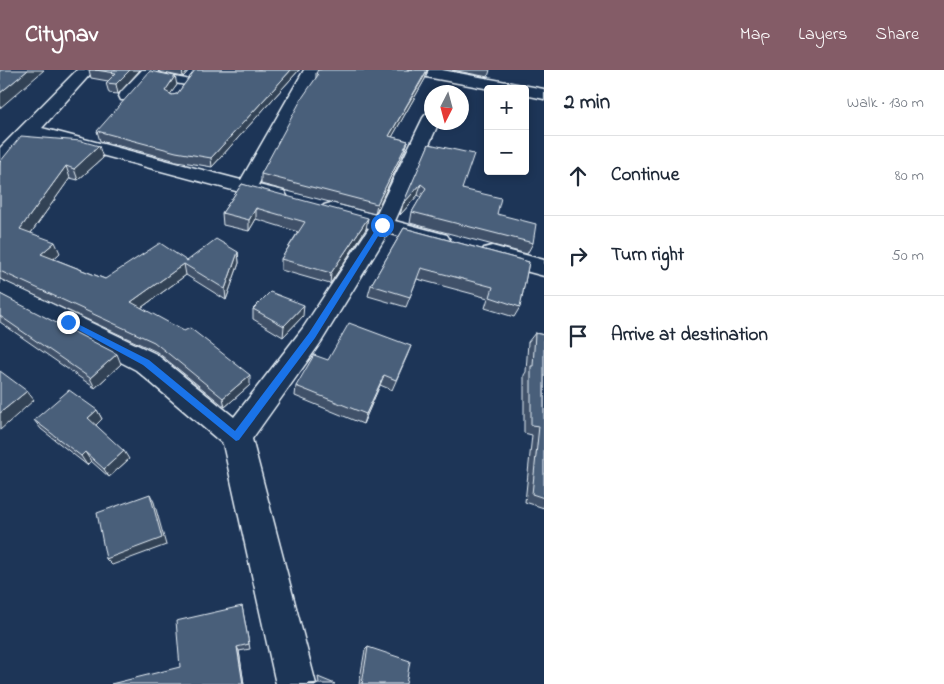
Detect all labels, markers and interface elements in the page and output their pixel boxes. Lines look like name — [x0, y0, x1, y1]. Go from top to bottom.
text: Citynav — [25, 18, 98, 53]
text: Map — [740, 22, 770, 48]
text: Layers — [798, 22, 848, 48]
text: Share — [876, 22, 919, 48]
north arrow — [424, 85, 469, 130]
map controls — [484, 85, 529, 175]
button: + — [484, 85, 529, 130]
text: 2 min — [564, 88, 610, 118]
text: Walk · 130 m — [847, 91, 924, 115]
button: − — [484, 130, 529, 175]
icon: ahead — [564, 162, 592, 190]
text: Continue — [611, 162, 679, 189]
text: 80 m — [895, 164, 924, 188]
route start — [371, 214, 394, 237]
icon: right — [564, 242, 592, 270]
text: Turn right — [611, 242, 684, 269]
text: 50 m — [892, 244, 924, 268]
route end — [57, 311, 80, 334]
icon: arrive — [564, 322, 592, 350]
text: Arrive at destination — [611, 322, 768, 349]

